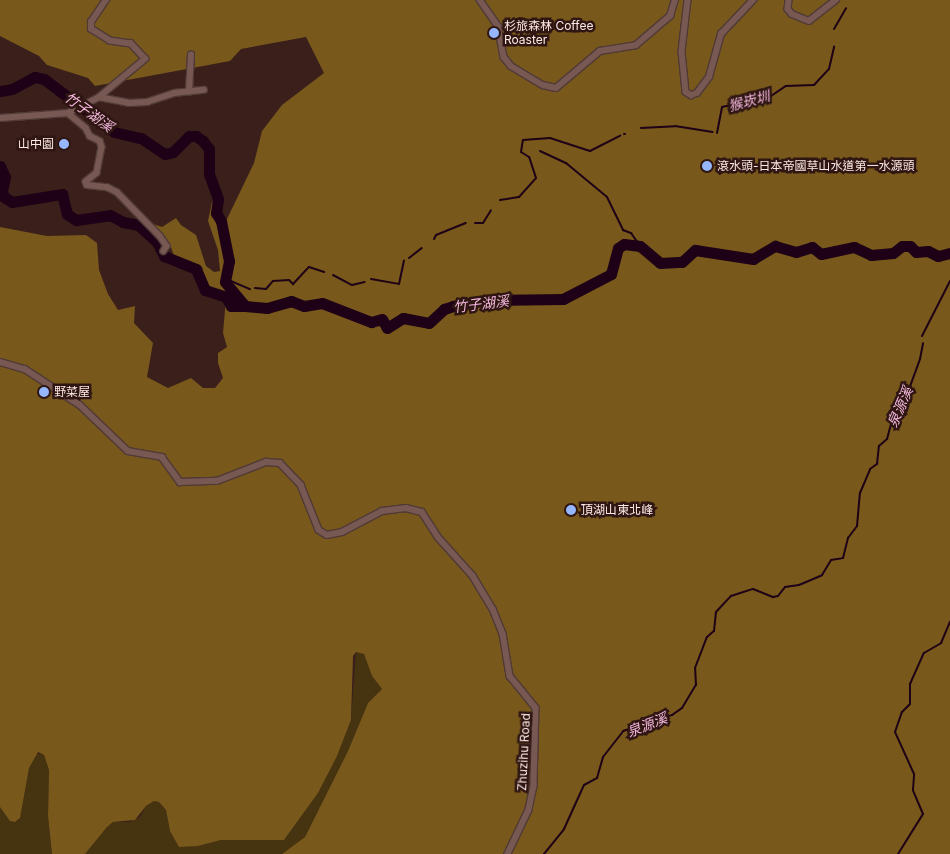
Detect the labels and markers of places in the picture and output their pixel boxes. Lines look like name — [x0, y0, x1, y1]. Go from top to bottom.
place label: 杉旅森林 Coffee Roaster — [504, 19, 593, 47]
marker: 杉旅森林 Coffee Roaster — [488, 27, 500, 39]
place label: 山中園 — [18, 137, 54, 151]
marker: 山中園 — [58, 138, 70, 150]
place label: 滾水頭-日本帝國草山水道第一水源頭 — [717, 159, 915, 173]
marker: 滾水頭-日本帝國草山水道第一水源頭 — [701, 160, 713, 172]
place label: 野菜屋 — [54, 385, 90, 399]
marker: 野菜屋 — [38, 386, 50, 398]
place label: 頂湖山東北峰 — [581, 503, 653, 517]
marker: 頂湖山東北峰 — [565, 504, 577, 516]

